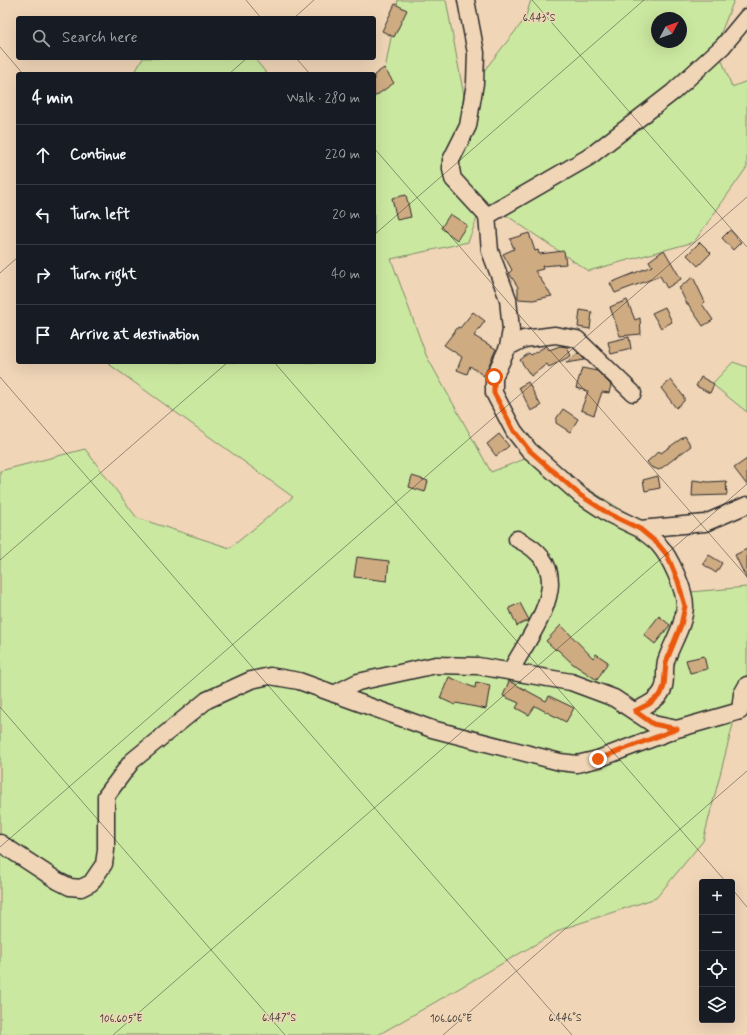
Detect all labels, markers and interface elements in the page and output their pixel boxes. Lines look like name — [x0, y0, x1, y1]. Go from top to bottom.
text: 6.443°S — [523, 11, 556, 25]
north arrow — [651, 12, 687, 48]
search box — [16, 16, 376, 60]
icon: search — [30, 27, 52, 49]
text: Search here — [62, 28, 138, 48]
text: 4 min — [32, 87, 73, 109]
text: Walk · 280 m — [287, 90, 360, 107]
icon: ahead — [32, 144, 54, 166]
text: Continue — [70, 145, 126, 165]
text: 220 m — [325, 146, 360, 163]
icon: left — [32, 204, 54, 226]
text: Turn left — [70, 205, 130, 225]
text: 20 m — [332, 206, 360, 223]
icon: right — [32, 264, 54, 286]
text: Turn right — [70, 265, 137, 285]
text: 40 m — [331, 266, 360, 283]
icon: arrive — [32, 324, 54, 346]
text: Arrive at destination — [70, 325, 199, 345]
route start — [485, 368, 503, 386]
route end — [589, 750, 607, 768]
map controls — [699, 879, 735, 1023]
button: + — [699, 879, 735, 915]
button: − — [699, 915, 735, 951]
button: locate — [699, 951, 735, 987]
button: layers — [699, 987, 735, 1023]
text: 6.447°S — [262, 1011, 296, 1025]
text: 6.446°S — [549, 1011, 582, 1025]
text: 106.605°E — [100, 1012, 143, 1026]
text: 106.606°E — [430, 1012, 472, 1026]

